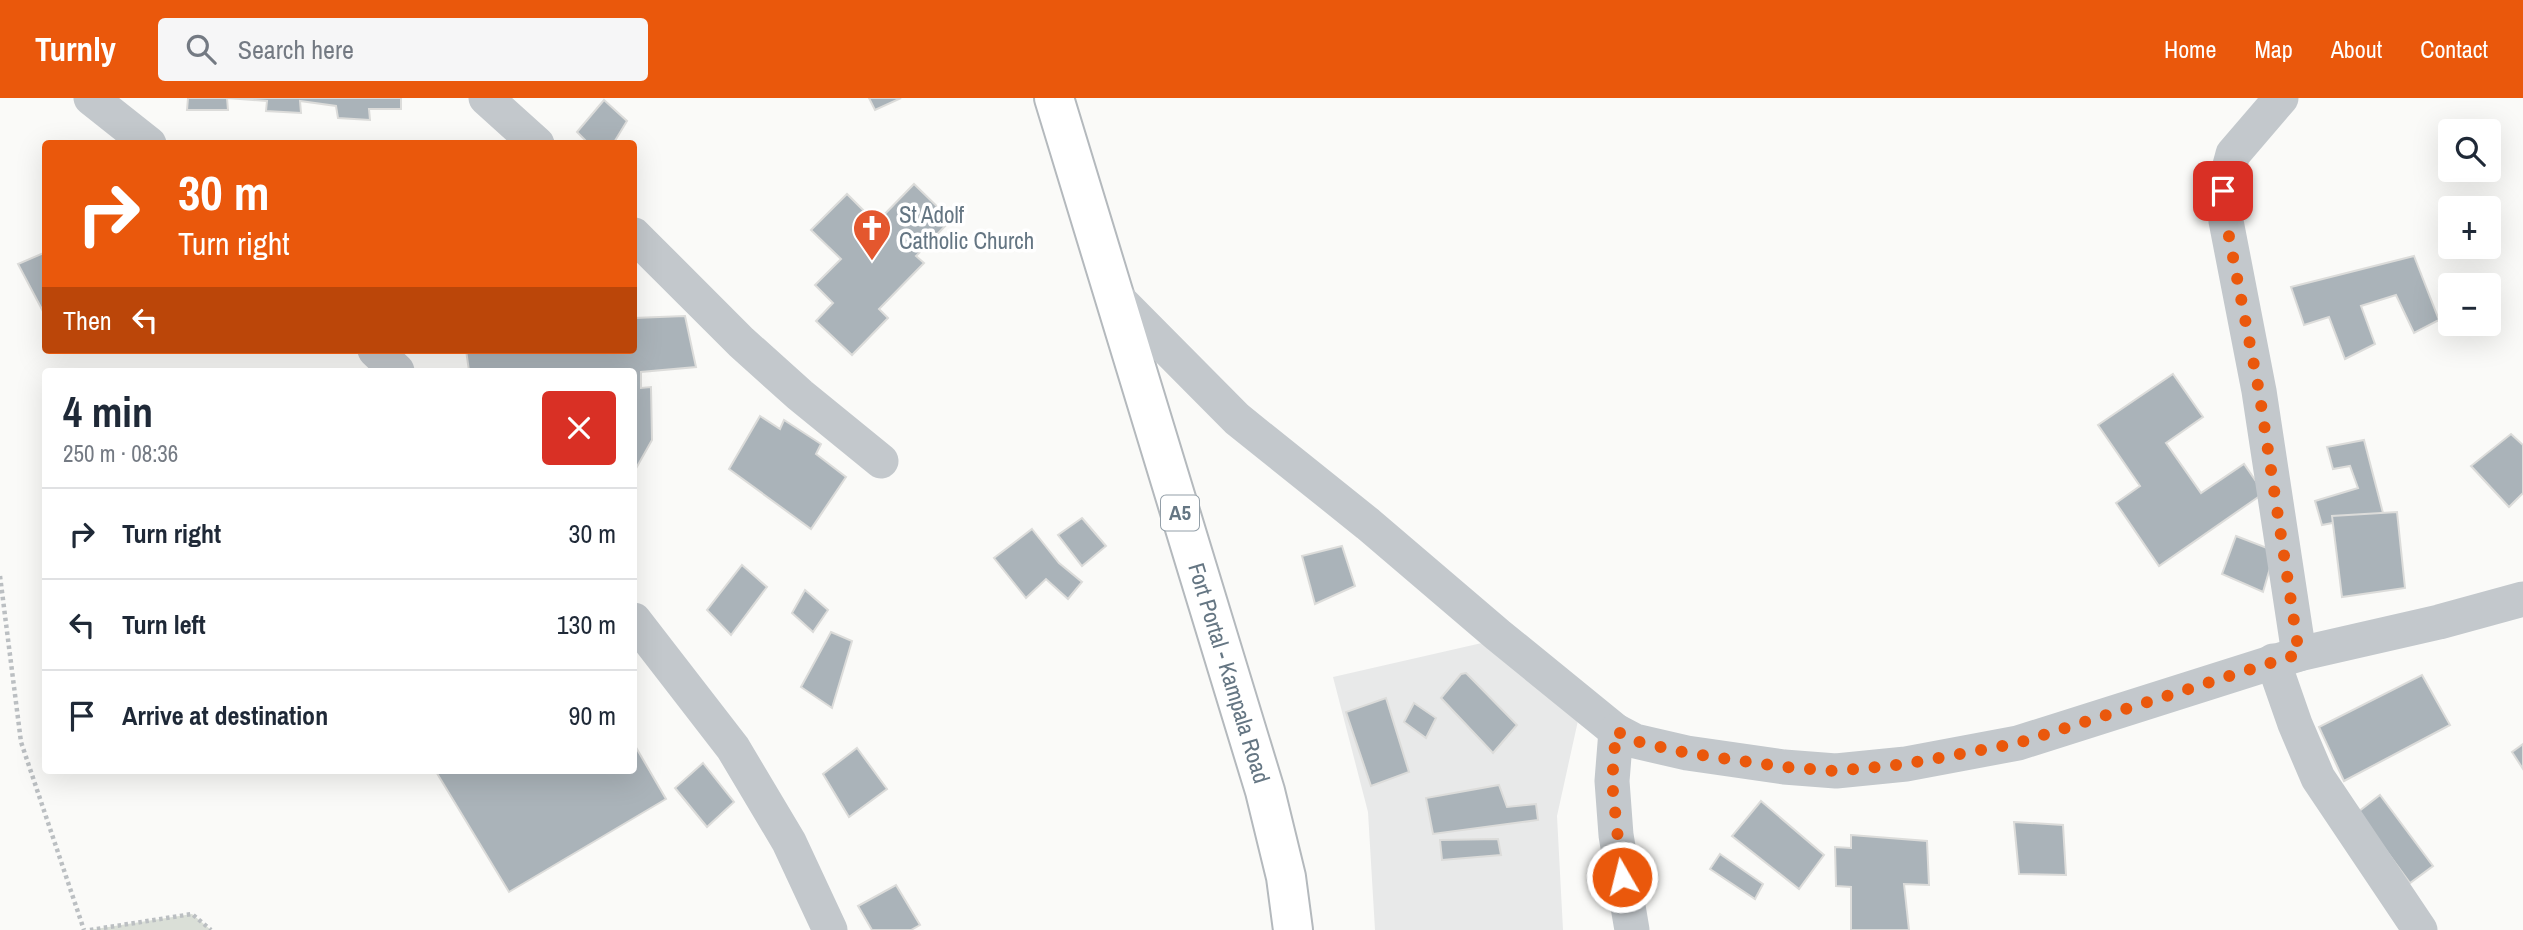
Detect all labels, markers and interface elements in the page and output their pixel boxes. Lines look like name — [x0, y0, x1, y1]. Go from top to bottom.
search box — [158, 18, 648, 81]
text: Turnly — [35, 27, 116, 71]
icon: search — [182, 30, 220, 68]
text: Search here — [238, 32, 354, 67]
text: Home — [2164, 33, 2216, 65]
text: Map — [2254, 33, 2293, 65]
text: About — [2331, 33, 2382, 65]
text: Contact — [2420, 33, 2488, 65]
map controls — [2438, 119, 2501, 336]
button: search — [2438, 119, 2501, 182]
text: 30 m — [178, 159, 270, 225]
pin — [2193, 161, 2253, 221]
icon: right — [63, 168, 154, 259]
icon: arrive — [2204, 172, 2242, 210]
button: + — [2438, 196, 2501, 259]
place label: St Adolf Catholic Church — [899, 199, 1034, 256]
church icon: St Adolf Catholic Church — [851, 207, 893, 262]
text: Turn right — [178, 222, 290, 265]
button: − — [2438, 273, 2501, 336]
icon: left — [126, 301, 164, 339]
text: Then — [63, 303, 112, 338]
text: 4 min — [63, 384, 153, 440]
button: close — [542, 391, 616, 465]
text: 250 m · 08:36 — [63, 438, 178, 469]
road number: A5 — [1161, 496, 1199, 530]
icon: right — [63, 515, 101, 553]
text: Turn right — [122, 516, 221, 551]
text: 30 m — [569, 516, 616, 551]
street label: Fort Portal - Kampala Road — [1181, 559, 1278, 787]
icon: left — [63, 606, 101, 644]
text: Turn left — [122, 607, 206, 642]
text: 130 m — [557, 607, 616, 642]
icon: arrive — [63, 697, 101, 735]
text: Arrive at destination — [122, 698, 328, 733]
text: 90 m — [569, 698, 616, 733]
position arrow — [1585, 840, 1659, 914]

